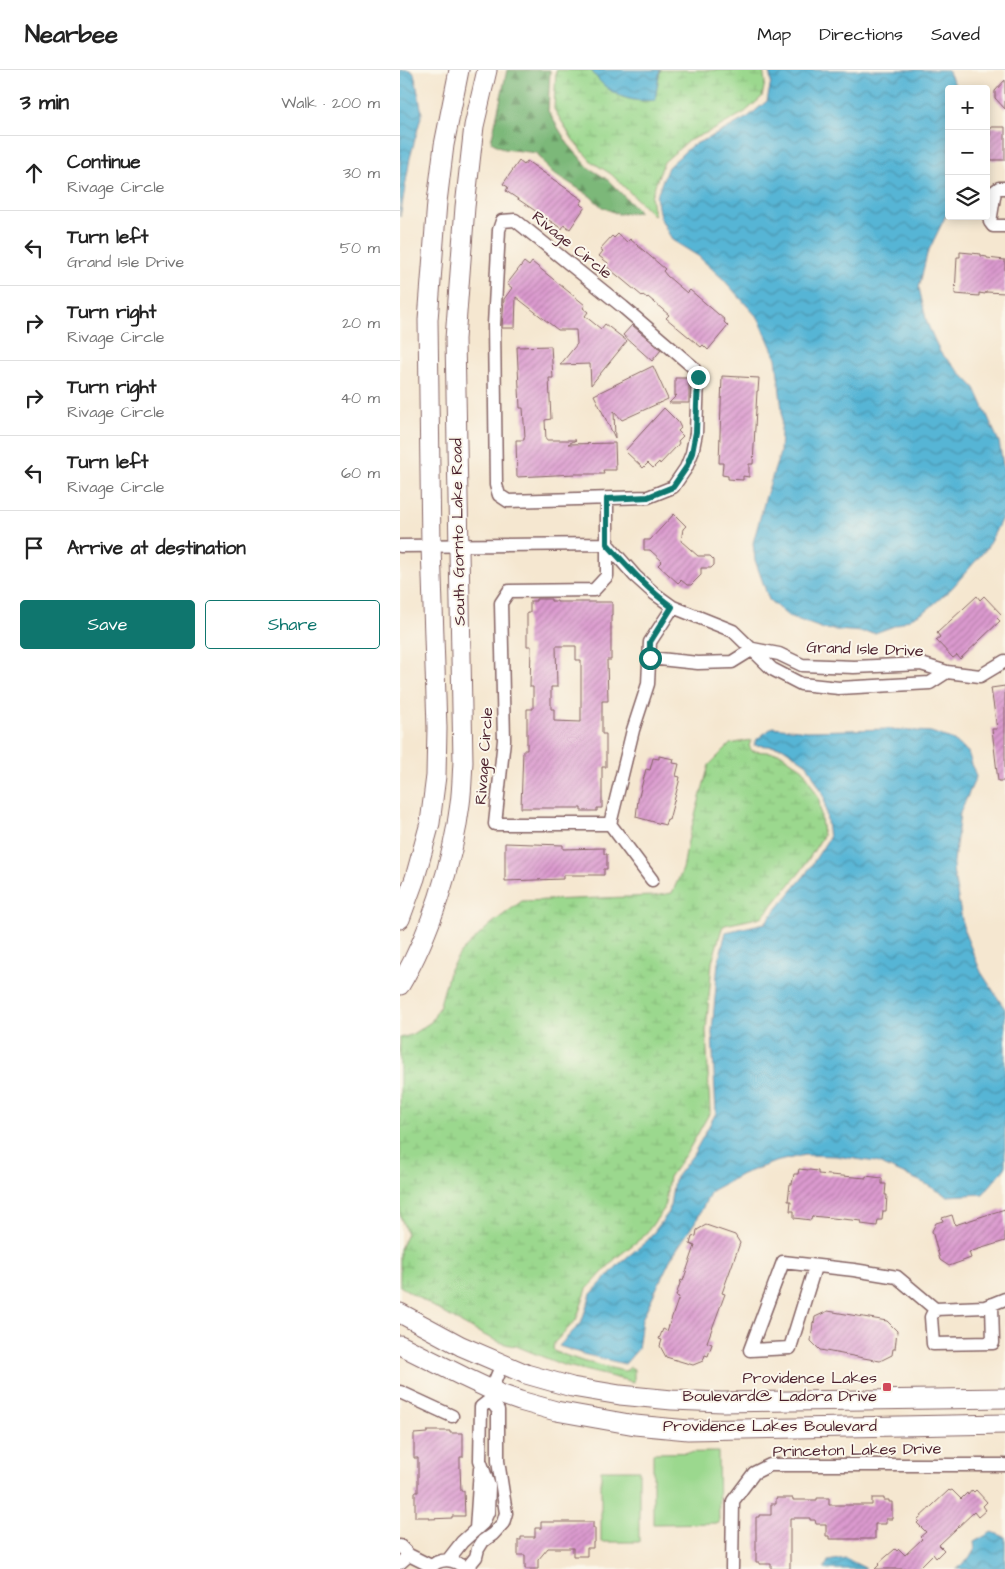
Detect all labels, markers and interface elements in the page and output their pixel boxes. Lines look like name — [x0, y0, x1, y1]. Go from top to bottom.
text: Nearbee — [25, 18, 118, 52]
text: Map — [757, 22, 791, 47]
text: Directions — [819, 22, 903, 47]
text: Saved — [931, 22, 980, 47]
map controls — [945, 85, 990, 220]
button: + — [945, 85, 990, 130]
text: 3 min — [20, 88, 69, 117]
text: Walk · 200 m — [281, 92, 380, 114]
button: − — [945, 130, 990, 175]
text: Continue — [67, 149, 141, 176]
icon: ahead — [20, 159, 48, 187]
text: 30 m — [343, 162, 380, 184]
button: layers — [945, 175, 990, 220]
text: Rivage Circle — [67, 176, 164, 198]
street label: Rivage Circle — [527, 206, 617, 285]
text: Turn left — [67, 224, 148, 251]
icon: left — [20, 234, 48, 262]
text: 50 m — [340, 237, 380, 259]
text: Grand Isle Drive — [67, 251, 184, 273]
text: Turn right — [67, 299, 156, 326]
icon: right — [20, 309, 48, 337]
text: 20 m — [342, 312, 380, 334]
text: Rivage Circle — [67, 326, 164, 348]
route end — [687, 366, 710, 389]
text: Turn right — [67, 374, 156, 401]
icon: right — [20, 384, 48, 412]
text: 40 m — [340, 387, 380, 409]
text: Rivage Circle — [67, 401, 164, 423]
street label: South Gornto Lake Road — [445, 438, 471, 626]
text: Turn left — [67, 449, 148, 476]
icon: left — [20, 459, 48, 487]
text: 60 m — [341, 462, 380, 484]
text: Rivage Circle — [67, 476, 164, 498]
icon: arrive — [20, 534, 48, 562]
text: Arrive at destination — [67, 535, 246, 562]
button: Save — [20, 600, 195, 649]
button: Share — [205, 600, 380, 649]
street label: Grand Isle Drive — [806, 636, 924, 662]
route start — [639, 647, 662, 670]
street label: Rivage Circle — [470, 706, 499, 805]
place label: Providence Lakes Boulevard@ Ladora Drive — [682, 1367, 877, 1407]
marker: Providence Lakes Boulevard@ Ladora Drive — [881, 1381, 893, 1393]
street label: Providence Lakes Boulevard — [663, 1415, 877, 1437]
street label: Princeton Lakes Drive — [772, 1438, 942, 1462]

